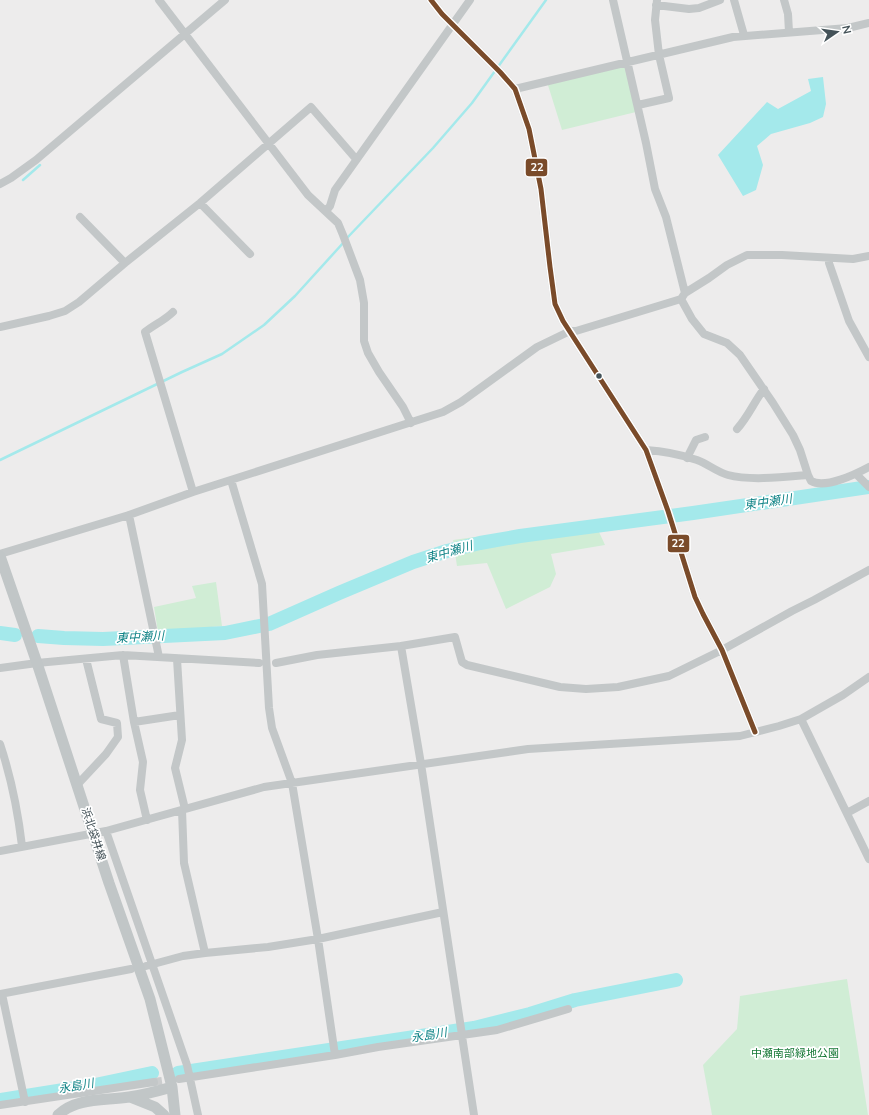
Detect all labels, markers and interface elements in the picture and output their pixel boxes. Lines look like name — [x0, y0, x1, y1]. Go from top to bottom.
north arrow — [817, 12, 857, 52]
text: N — [839, 24, 854, 35]
line badge: 22 — [525, 158, 548, 177]
text: 22 — [530, 160, 544, 174]
unlabelled marker — [594, 371, 604, 381]
water label: 東中瀬川 — [743, 490, 795, 512]
line badge: 22 — [667, 534, 690, 553]
text: 22 — [671, 536, 685, 550]
water label: 東中瀬川 — [424, 537, 476, 565]
water label: 東中瀬川 — [116, 628, 166, 645]
street label: 浜北袋井線 — [79, 806, 109, 862]
water label: 永島川 — [410, 1024, 450, 1045]
park label: 中瀬南部緑地公園 — [751, 1046, 839, 1060]
water label: 永島川 — [57, 1075, 97, 1096]

